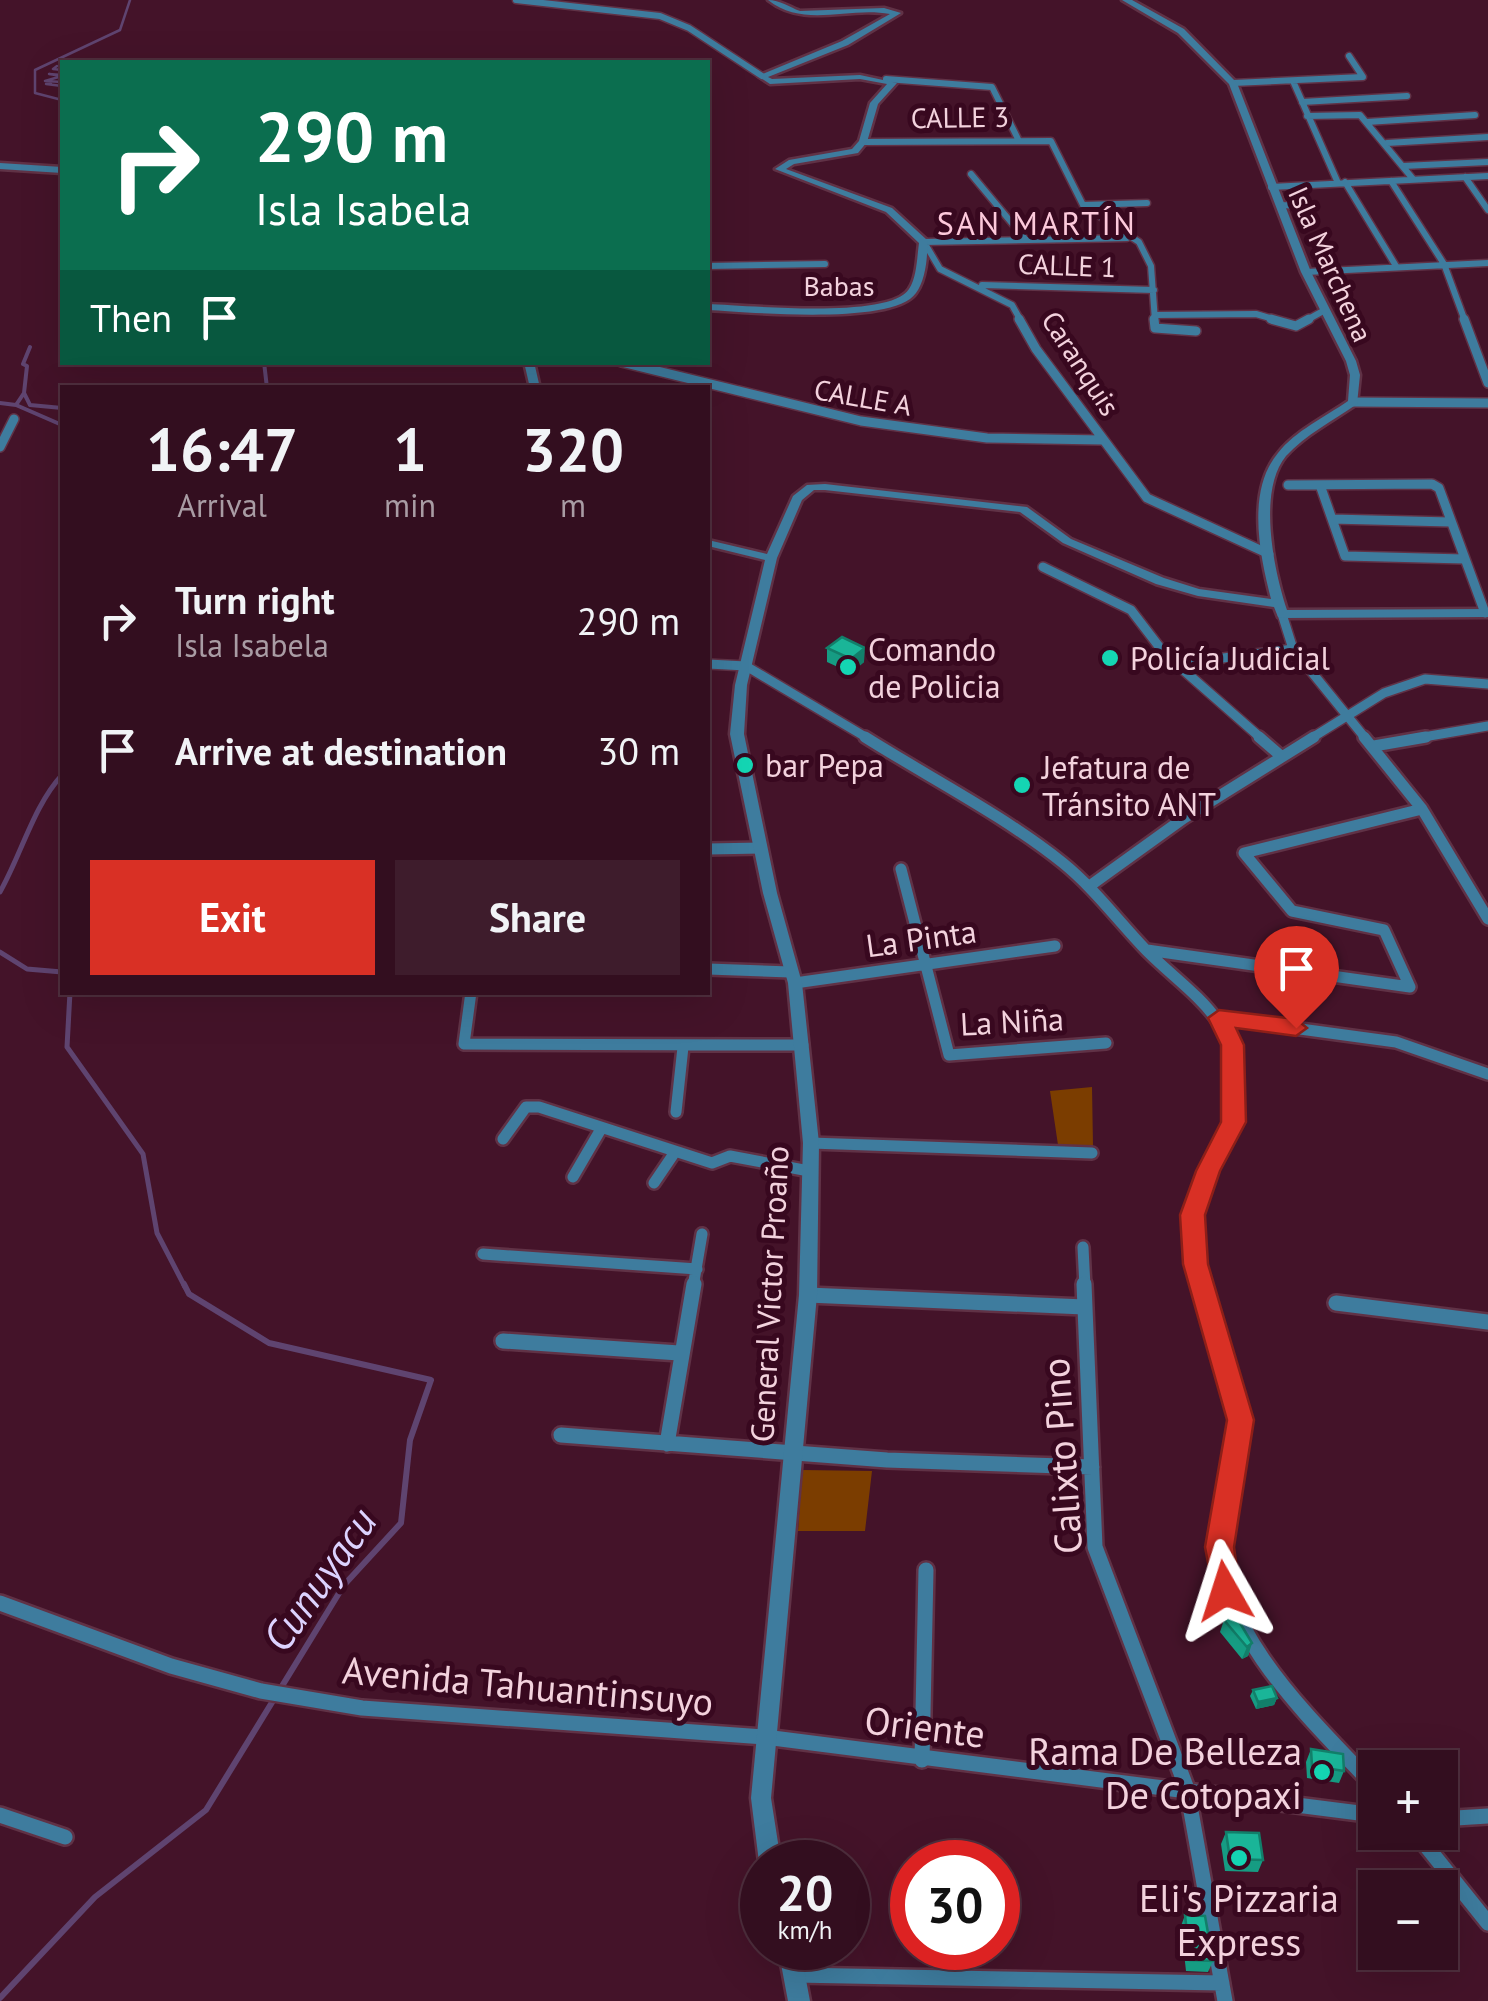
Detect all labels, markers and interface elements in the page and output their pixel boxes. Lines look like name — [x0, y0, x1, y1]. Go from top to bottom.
text: 290 m — [255, 91, 448, 181]
street label: CALLE 3 — [911, 98, 1009, 136]
icon: right — [90, 100, 220, 230]
text: Isla Isabela — [255, 179, 472, 237]
street label: Isla Marchena — [1280, 180, 1382, 348]
district label: SAN MARTÍN — [937, 202, 1137, 244]
street label: CALLE 1 — [1017, 245, 1117, 285]
street label: Babas — [803, 267, 875, 304]
icon: arrive — [192, 290, 247, 345]
text: Then — [90, 293, 172, 342]
street label: Caranquis — [1033, 304, 1129, 422]
street label: CALLE A — [811, 370, 915, 424]
text: 16:47 — [146, 410, 298, 488]
text: 1 — [393, 410, 427, 488]
text: 320 — [522, 410, 624, 488]
text: Arrival — [177, 484, 267, 526]
text: min — [384, 484, 436, 526]
text: m — [560, 484, 586, 526]
text: Turn right — [175, 575, 335, 624]
icon: right — [90, 593, 145, 648]
text: 290 m — [577, 596, 680, 645]
text: Isla Isabela — [175, 624, 329, 666]
place label: Comando de Policia — [868, 628, 1001, 707]
place label: Policía Judicial — [1130, 637, 1330, 679]
marker: Policía Judicial — [1099, 647, 1121, 669]
marker: Comando de Policia — [837, 656, 859, 678]
icon: arrive — [90, 723, 145, 778]
text: Arrive at destination — [175, 726, 507, 775]
text: 30 m — [598, 726, 680, 775]
place label: bar Pepa — [765, 744, 884, 786]
place label: Jefatura de Tránsito ANT — [1040, 746, 1216, 825]
marker: bar Pepa — [734, 754, 756, 776]
marker: Jefatura de Tránsito ANT — [1011, 774, 1033, 796]
button: Exit — [90, 860, 375, 975]
button: Share — [395, 860, 680, 975]
street label: La Pinta — [863, 909, 979, 967]
pin — [1254, 926, 1339, 1029]
icon: arrive — [1269, 941, 1324, 996]
street label: La Niña — [959, 997, 1065, 1045]
street label: General Victor Proaño — [740, 1145, 798, 1443]
street label: Calixto Pino — [1030, 1356, 1092, 1556]
water label: Cunuyacu — [250, 1496, 388, 1662]
position arrow — [1173, 1539, 1277, 1643]
street label: Avenida Tahuantinsuyo — [340, 1644, 716, 1726]
street label: Oriente — [862, 1694, 988, 1758]
place label: Rama De Belleza De Cotopaxi — [1028, 1726, 1302, 1819]
map controls — [1358, 1750, 1458, 1970]
button: + — [1358, 1750, 1458, 1850]
marker: Rama De Belleza De Cotopaxi — [1311, 1761, 1333, 1783]
speed limit sign: 30 — [890, 1840, 1020, 1970]
marker: Eli's Pizzaria Express — [1228, 1847, 1250, 1869]
text: 20 — [777, 1860, 833, 1925]
button: − — [1358, 1870, 1458, 1970]
place label: Eli's Pizzaria Express — [1139, 1873, 1339, 1966]
text: km/h — [778, 1914, 832, 1946]

